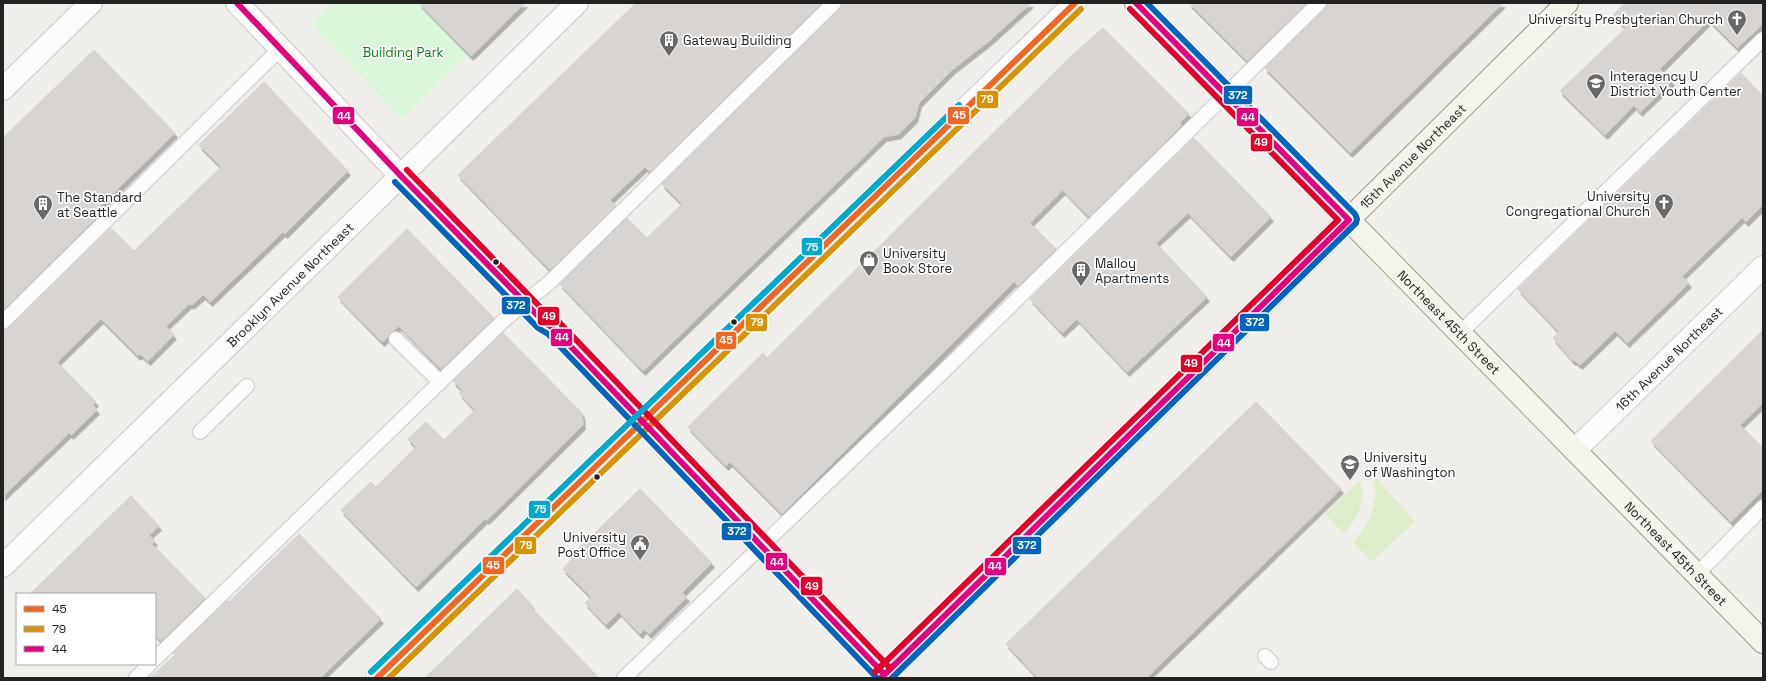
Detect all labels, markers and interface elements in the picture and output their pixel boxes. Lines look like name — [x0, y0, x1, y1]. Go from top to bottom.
church icon: University Presbyterian Church — [1726, 8, 1748, 36]
place label: University Presbyterian Church — [1528, 11, 1723, 28]
building icon: Gateway Building — [658, 29, 680, 57]
place label: Gateway Building — [683, 32, 792, 49]
park label: Building Park — [362, 44, 444, 61]
place label: Interagency U District Youth Center — [1610, 68, 1742, 100]
school or university icon: Interagency U District Youth Center — [1585, 72, 1607, 100]
line badge: 372 — [1223, 85, 1253, 105]
text: 372 — [1228, 88, 1248, 102]
line badge: 79 — [976, 90, 999, 109]
text: 79 — [981, 92, 994, 106]
street label: 15th Avenue Northeast — [1356, 100, 1470, 213]
line badge: 44 — [332, 106, 355, 125]
line badge: 45 — [947, 106, 970, 125]
line badge: 44 — [1236, 107, 1259, 127]
text: 45 — [952, 108, 966, 122]
text: 44 — [337, 109, 351, 123]
text: 44 — [1241, 110, 1255, 124]
line badge: 49 — [1250, 133, 1273, 152]
text: 49 — [1254, 135, 1268, 149]
place label: University Congregational Church — [1506, 188, 1650, 220]
place label: The Standard at Seattle — [57, 189, 142, 221]
church icon: University Congregational Church — [1653, 192, 1675, 220]
building icon: The Standard at Seattle — [32, 193, 54, 221]
street label: Brooklyn Avenue Northeast — [223, 219, 357, 351]
line badge: 75 — [801, 237, 823, 256]
text: 75 — [806, 240, 819, 254]
place label: University Book Store — [883, 245, 952, 277]
shop icon: University Book Store — [858, 249, 880, 277]
place label: Malloy Apartments — [1095, 255, 1170, 287]
unlabelled marker — [491, 257, 501, 267]
building icon: Malloy Apartments — [1070, 259, 1092, 287]
street label: Northeast 45th Street — [1394, 267, 1504, 378]
line badge: 372 — [501, 296, 531, 315]
text: 372 — [506, 298, 526, 312]
street label: 16th Avenue Northeast — [1612, 303, 1726, 415]
line badge: 49 — [537, 306, 560, 326]
text: 49 — [542, 309, 556, 323]
line badge: 79 — [745, 313, 768, 332]
line badge: 372 — [1239, 313, 1270, 332]
text: 79 — [751, 315, 764, 329]
text: 372 — [1245, 315, 1265, 329]
unlabelled marker — [729, 317, 739, 327]
line badge: 44 — [550, 328, 573, 347]
text: 44 — [555, 330, 569, 344]
line badge: 45 — [715, 331, 737, 350]
text: 45 — [719, 333, 733, 347]
line badge: 44 — [1212, 333, 1235, 352]
text: 44 — [1217, 336, 1231, 350]
line badge: 49 — [1180, 354, 1203, 373]
text: 49 — [1184, 356, 1198, 370]
place label: University of Washington — [1364, 449, 1456, 481]
school or university icon: University of Washington — [1339, 453, 1361, 481]
unlabelled marker — [592, 472, 602, 482]
street label: Northeast 45th Street — [1621, 498, 1731, 610]
line badge: 75 — [528, 500, 551, 519]
text: 75 — [534, 502, 547, 516]
line badge: 372 — [721, 522, 752, 541]
text: 372 — [727, 524, 747, 538]
place label: University Post Office — [557, 529, 626, 561]
public building icon: University Post Office — [629, 533, 651, 561]
line badge: 79 — [514, 536, 537, 555]
line badge: 372 — [1012, 536, 1042, 555]
text: 79 — [520, 538, 533, 552]
text: 372 — [1017, 538, 1037, 552]
line badge: 44 — [765, 552, 788, 571]
text: 44 — [770, 555, 784, 569]
line badge: 45 — [482, 556, 505, 575]
line badge: 44 — [984, 557, 1007, 576]
text: 45 — [486, 558, 500, 572]
text: 44 — [988, 559, 1002, 573]
line badge: 49 — [800, 576, 823, 596]
text: 49 — [805, 579, 819, 593]
legend — [16, 593, 156, 665]
text: 45 — [52, 601, 67, 617]
text: 79 — [52, 621, 66, 637]
text: 44 — [52, 641, 68, 657]

